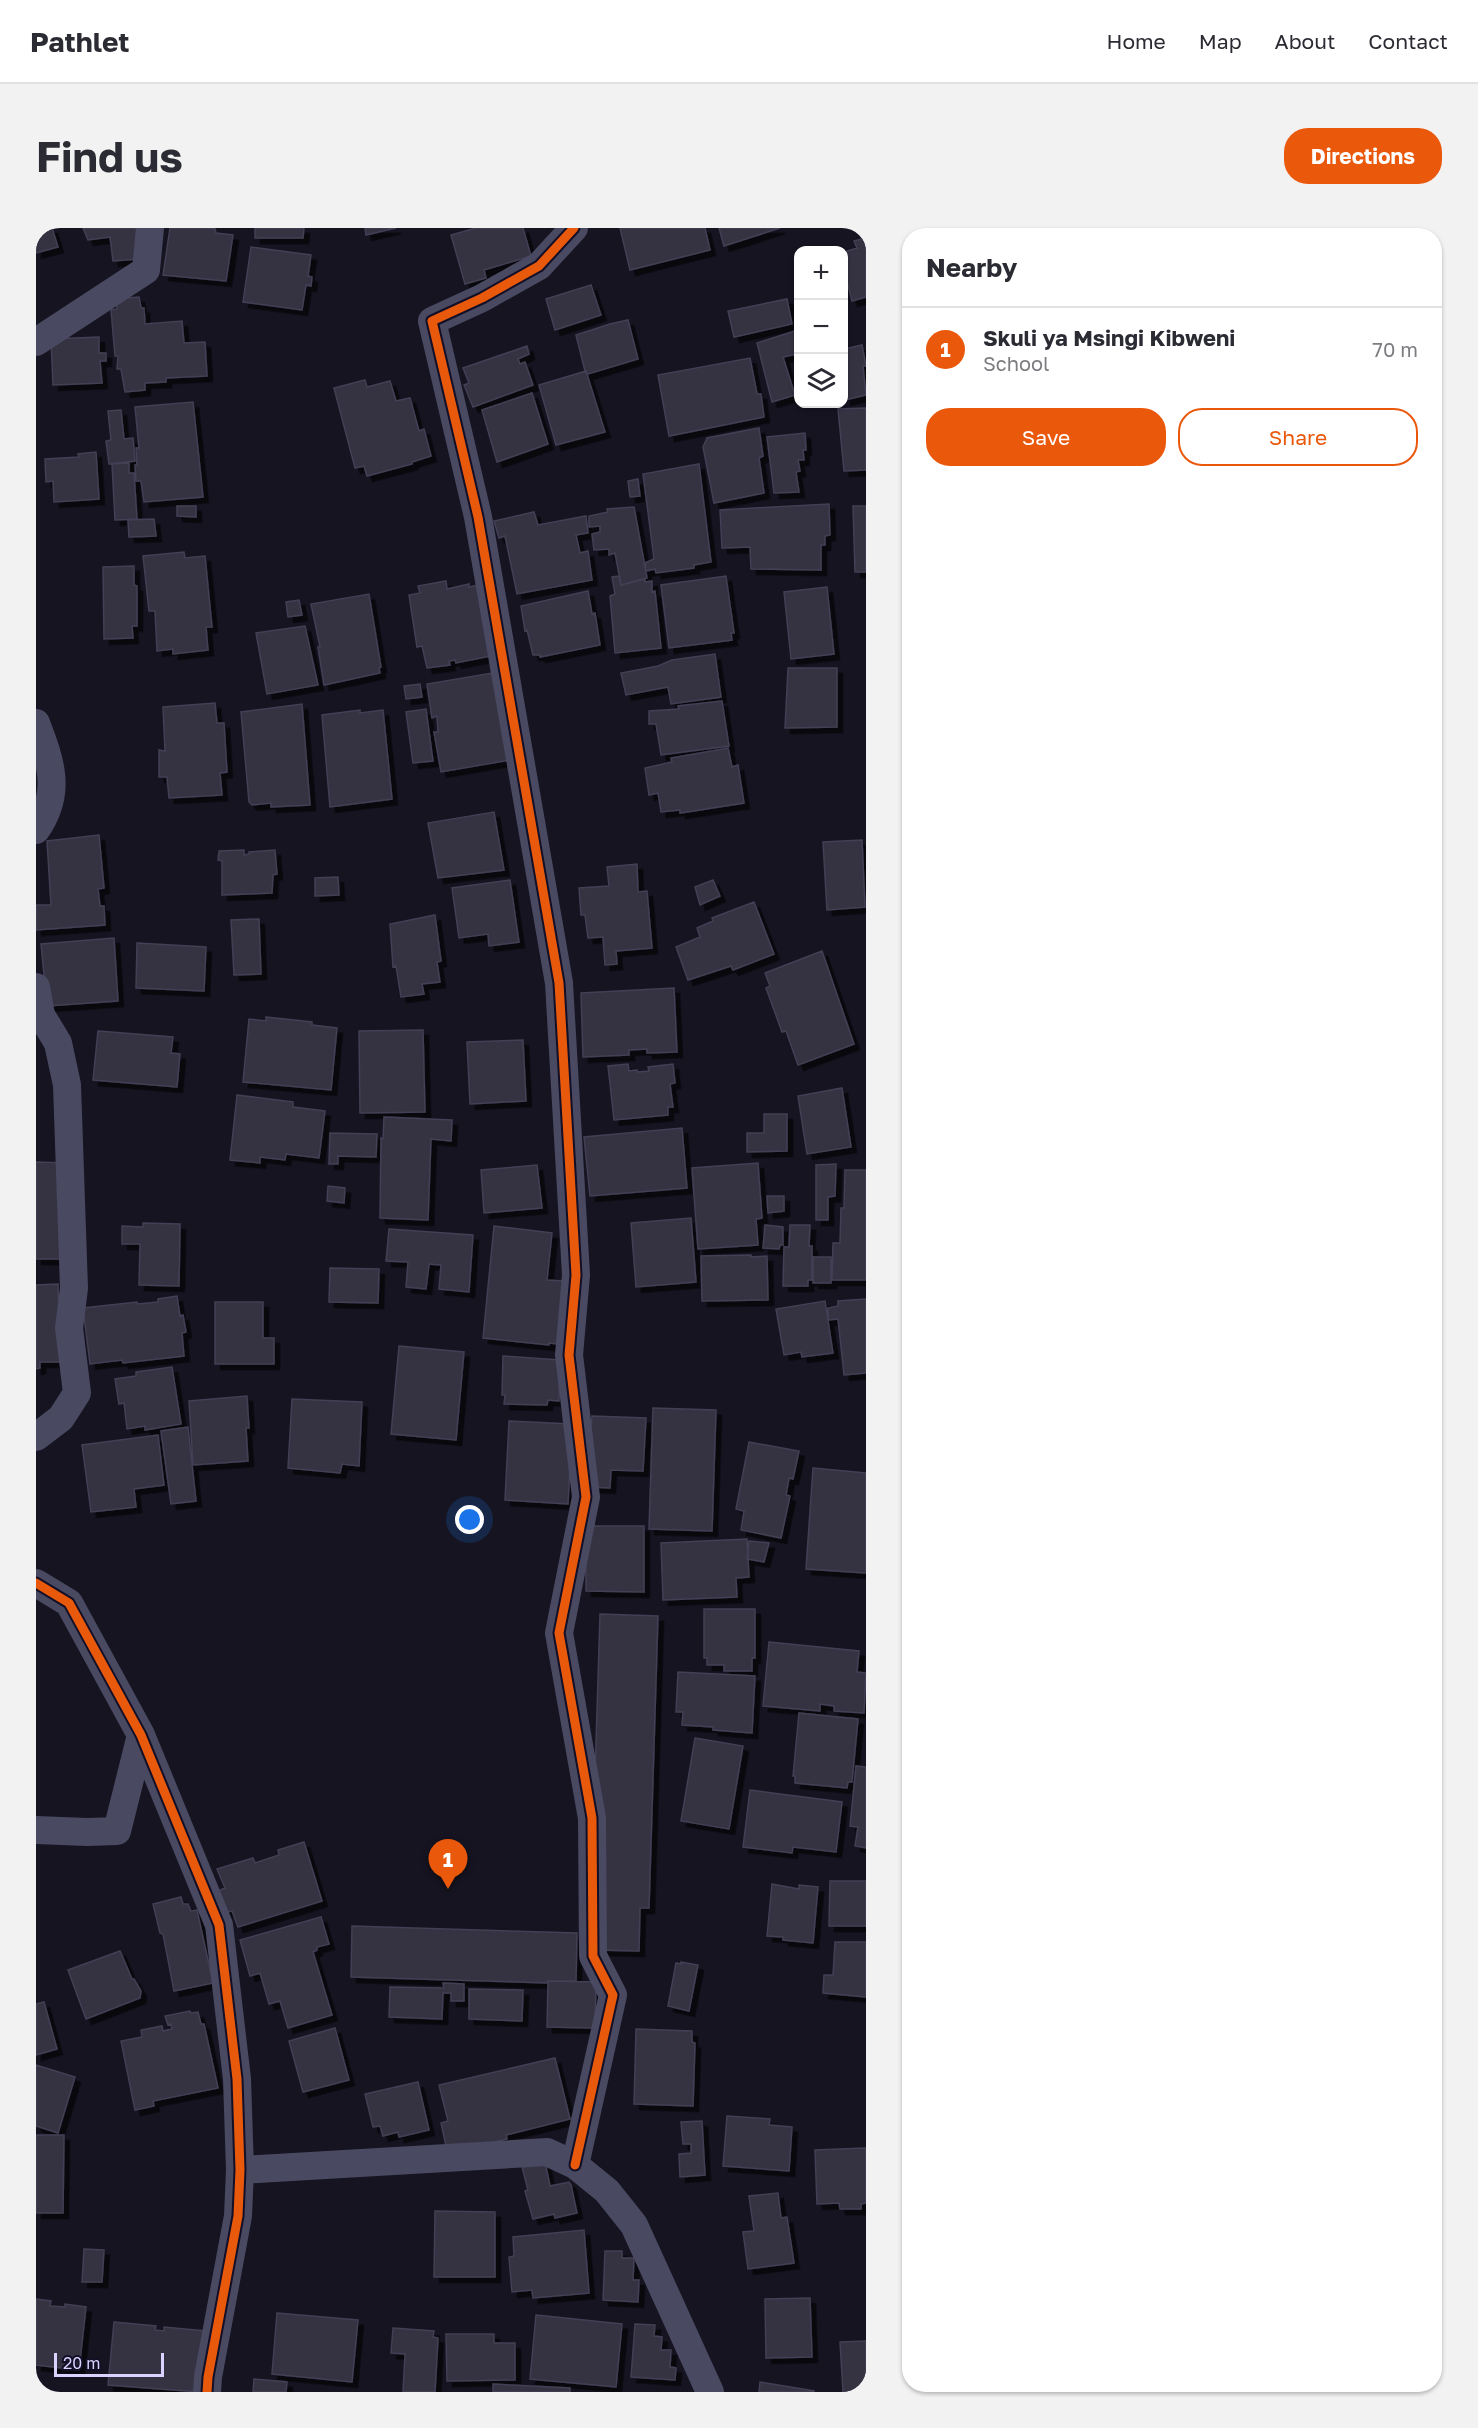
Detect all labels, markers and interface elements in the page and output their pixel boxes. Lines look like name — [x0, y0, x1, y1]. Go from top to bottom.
text: Pathlet — [30, 25, 130, 58]
text: Home — [1106, 28, 1166, 54]
text: Map — [1199, 28, 1242, 54]
text: About — [1275, 28, 1335, 54]
text: Contact — [1368, 28, 1448, 54]
button: Directions — [1284, 128, 1442, 184]
text: Find us — [36, 131, 183, 181]
map controls — [794, 246, 848, 408]
button: + — [794, 246, 848, 300]
text: Nearby — [926, 252, 1017, 283]
button: − — [794, 300, 848, 354]
text: Skuli ya Msingi Kibweni — [983, 324, 1235, 351]
text: 1 — [940, 337, 951, 361]
text: 70 m — [1372, 337, 1418, 361]
text: School — [983, 351, 1049, 375]
button: layers — [794, 354, 848, 408]
button: Save — [926, 408, 1166, 466]
button: Share — [1178, 408, 1418, 466]
your location — [455, 1505, 484, 1534]
pin: 1 — [428, 1840, 468, 1889]
scale bar — [54, 2350, 164, 2378]
text: 20 m — [63, 2353, 100, 2373]

